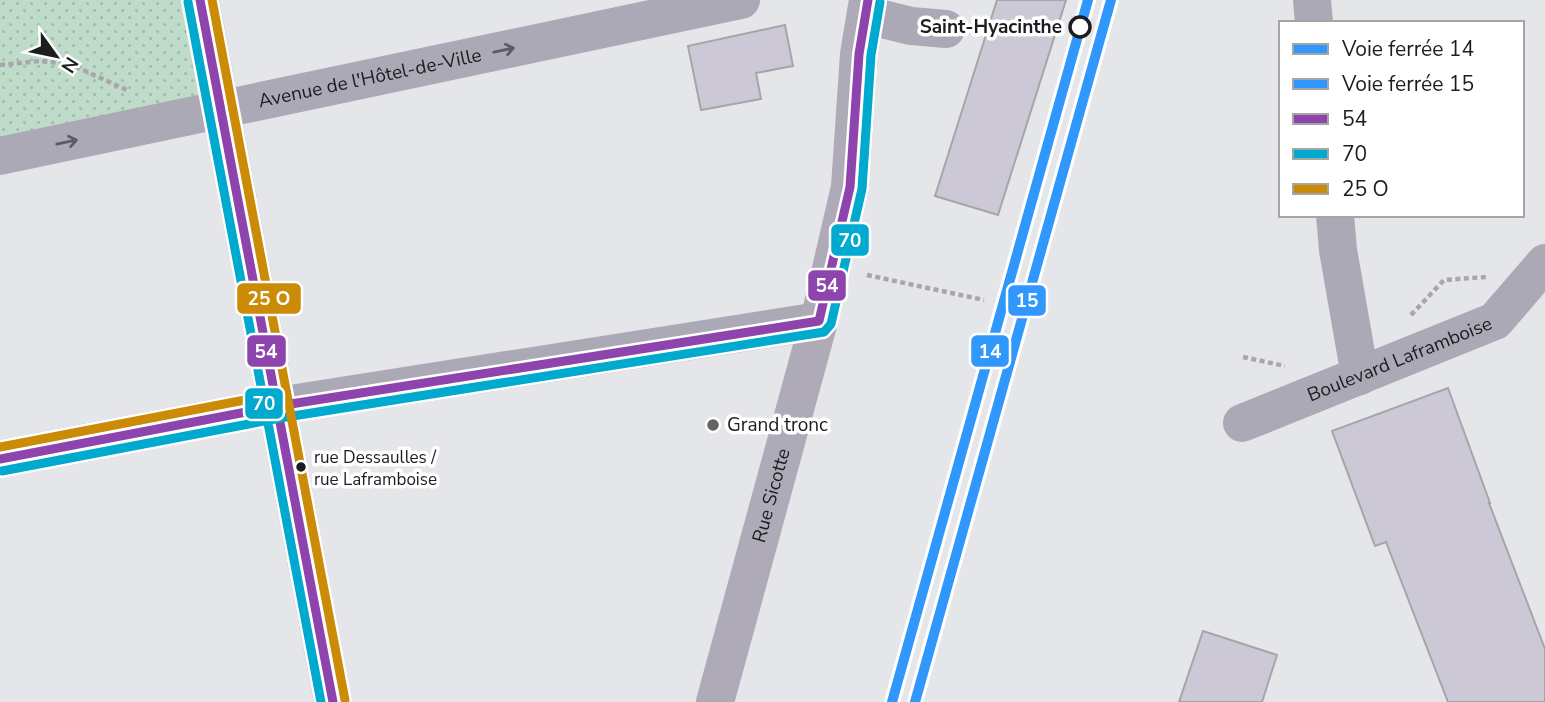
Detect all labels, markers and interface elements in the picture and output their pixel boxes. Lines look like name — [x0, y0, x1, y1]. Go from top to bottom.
place label: Saint-Hyacinthe — [920, 14, 1062, 40]
marker: Saint-Hyacinthe — [1069, 16, 1091, 38]
north arrow — [21, 21, 91, 91]
legend — [1279, 21, 1524, 217]
text: Voie ferrée 14 — [1341, 35, 1474, 63]
street label: Avenue de l'Hôtel-de-Ville — [256, 42, 484, 114]
one-way arrow — [492, 43, 515, 57]
text: N — [55, 52, 84, 78]
text: Voie ferrée 15 — [1341, 70, 1474, 98]
text: 54 — [1342, 105, 1367, 133]
one-way arrow — [55, 134, 78, 148]
text: 70 — [1342, 140, 1367, 168]
text: 25 O — [1342, 175, 1389, 203]
line badge: 70 — [830, 223, 870, 257]
text: 70 — [839, 228, 861, 254]
line badge: 54 — [807, 269, 847, 302]
text: 54 — [816, 273, 838, 299]
line badge: 25 O — [236, 282, 302, 315]
line badge: 15 — [1007, 284, 1047, 317]
text: 25 O — [248, 286, 290, 312]
text: 15 — [1016, 288, 1038, 314]
street label: Boulevard Laframboise — [1303, 311, 1496, 408]
line badge: 54 — [246, 334, 287, 368]
line badge: 14 — [970, 334, 1010, 368]
text: 54 — [255, 339, 277, 365]
text: 14 — [979, 339, 1001, 365]
line badge: 70 — [244, 387, 284, 420]
text: 70 — [253, 391, 275, 417]
place label: Grand tronc — [727, 412, 828, 438]
marker: Grand tronc — [705, 417, 721, 433]
street label: Rue Sicotte — [746, 445, 797, 546]
place label: rue Dessaulles / rue Laframboise — [314, 446, 437, 491]
marker: rue Dessaulles / rue Laframboise — [294, 460, 308, 474]

